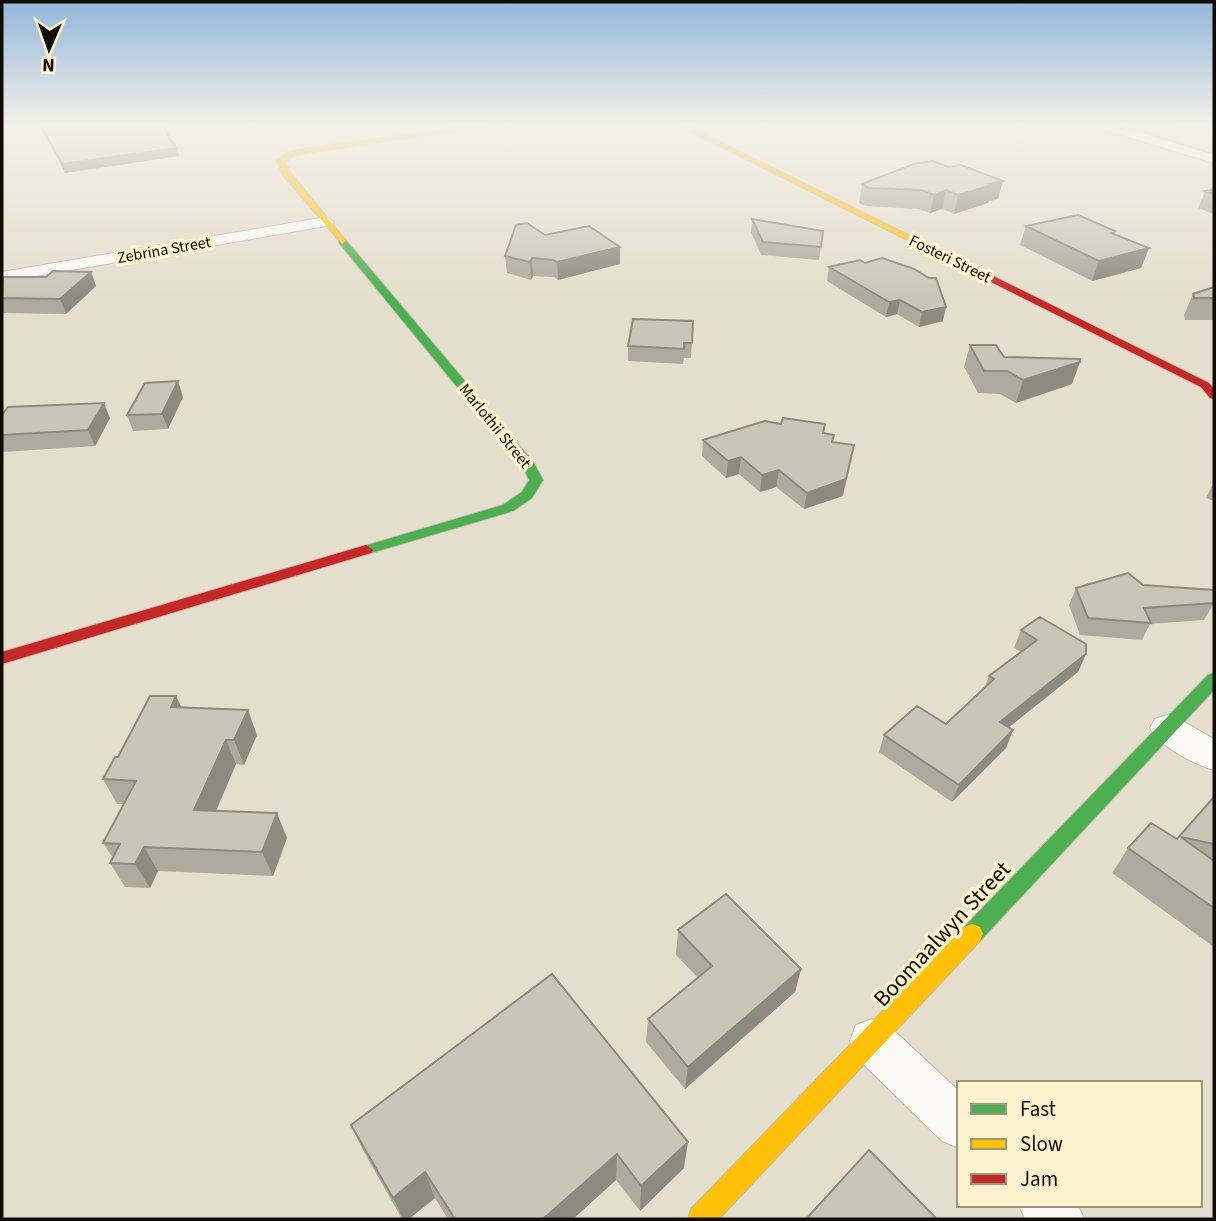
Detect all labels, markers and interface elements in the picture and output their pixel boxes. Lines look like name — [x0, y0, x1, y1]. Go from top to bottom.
north arrow — [14, 14, 84, 84]
text: N — [42, 51, 55, 78]
street label: Fosteri Street — [905, 230, 995, 289]
street label: Zebrina Street — [115, 231, 213, 269]
street label: Marlothii Street — [454, 379, 536, 473]
street label: Boomaalwyn Street — [866, 854, 1019, 1014]
legend — [957, 1081, 1202, 1207]
text: Fast — [1020, 1094, 1056, 1124]
text: Slow — [1020, 1129, 1063, 1159]
text: Jam — [1020, 1164, 1058, 1194]

